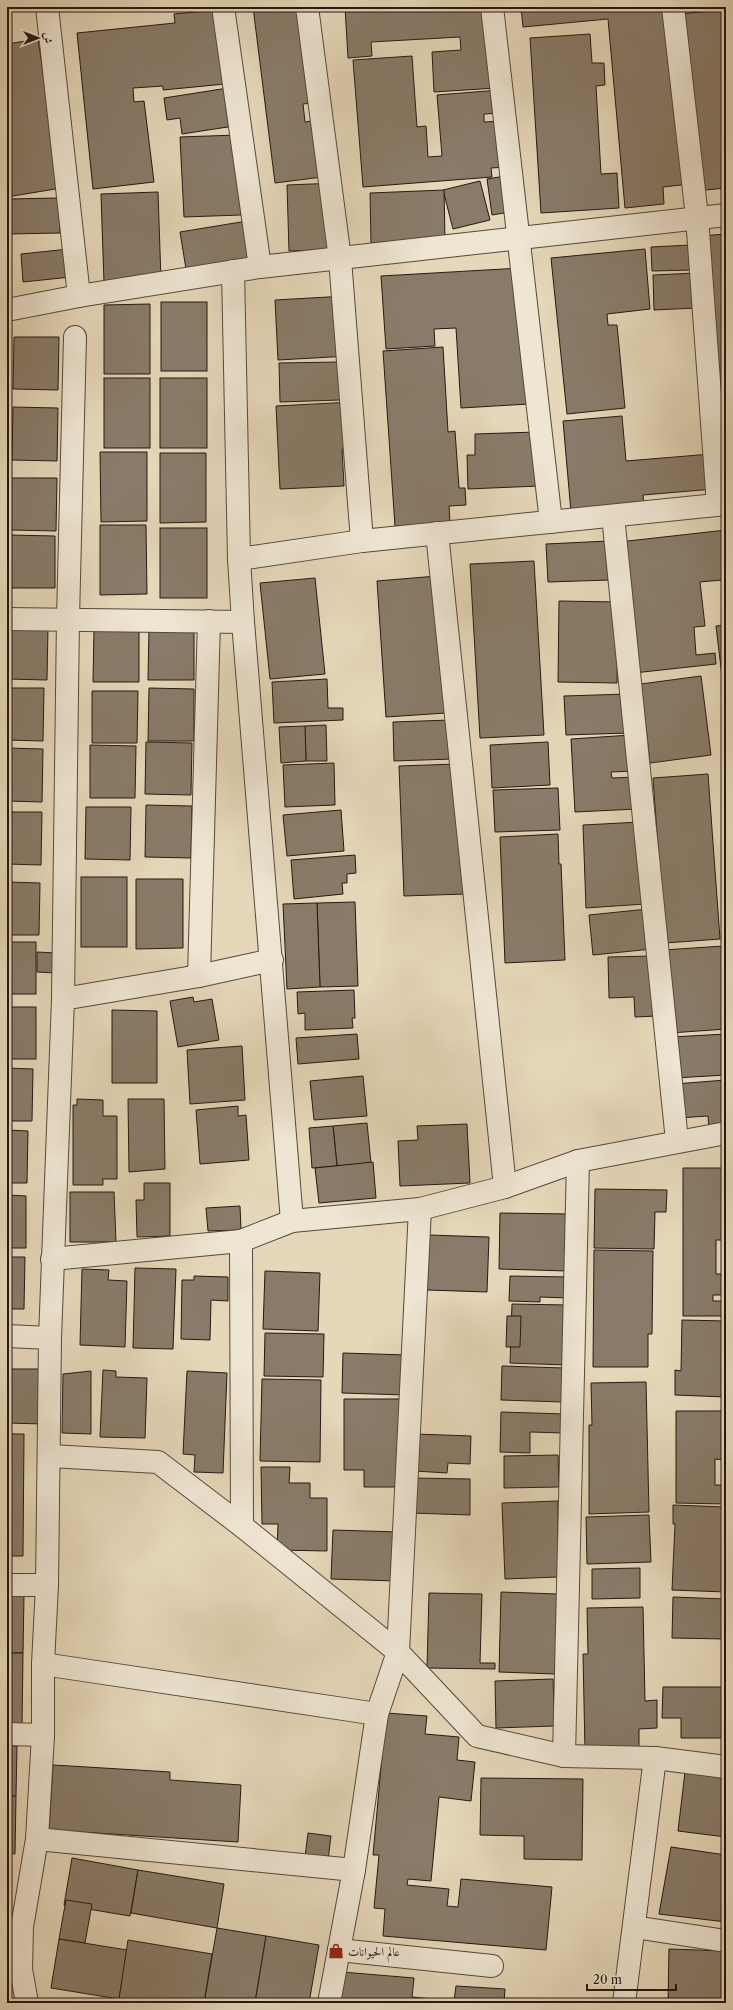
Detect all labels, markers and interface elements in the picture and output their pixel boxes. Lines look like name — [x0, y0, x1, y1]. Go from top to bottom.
north arrow — [18, 18, 58, 58]
text: ش — [41, 33, 55, 44]
shop icon: عالم الحيوانات — [327, 1942, 345, 1960]
place label: عالم الحيوانات — [348, 1944, 400, 1963]
scale bar — [587, 1966, 676, 1992]
text: 20 m — [593, 1972, 622, 1987]

